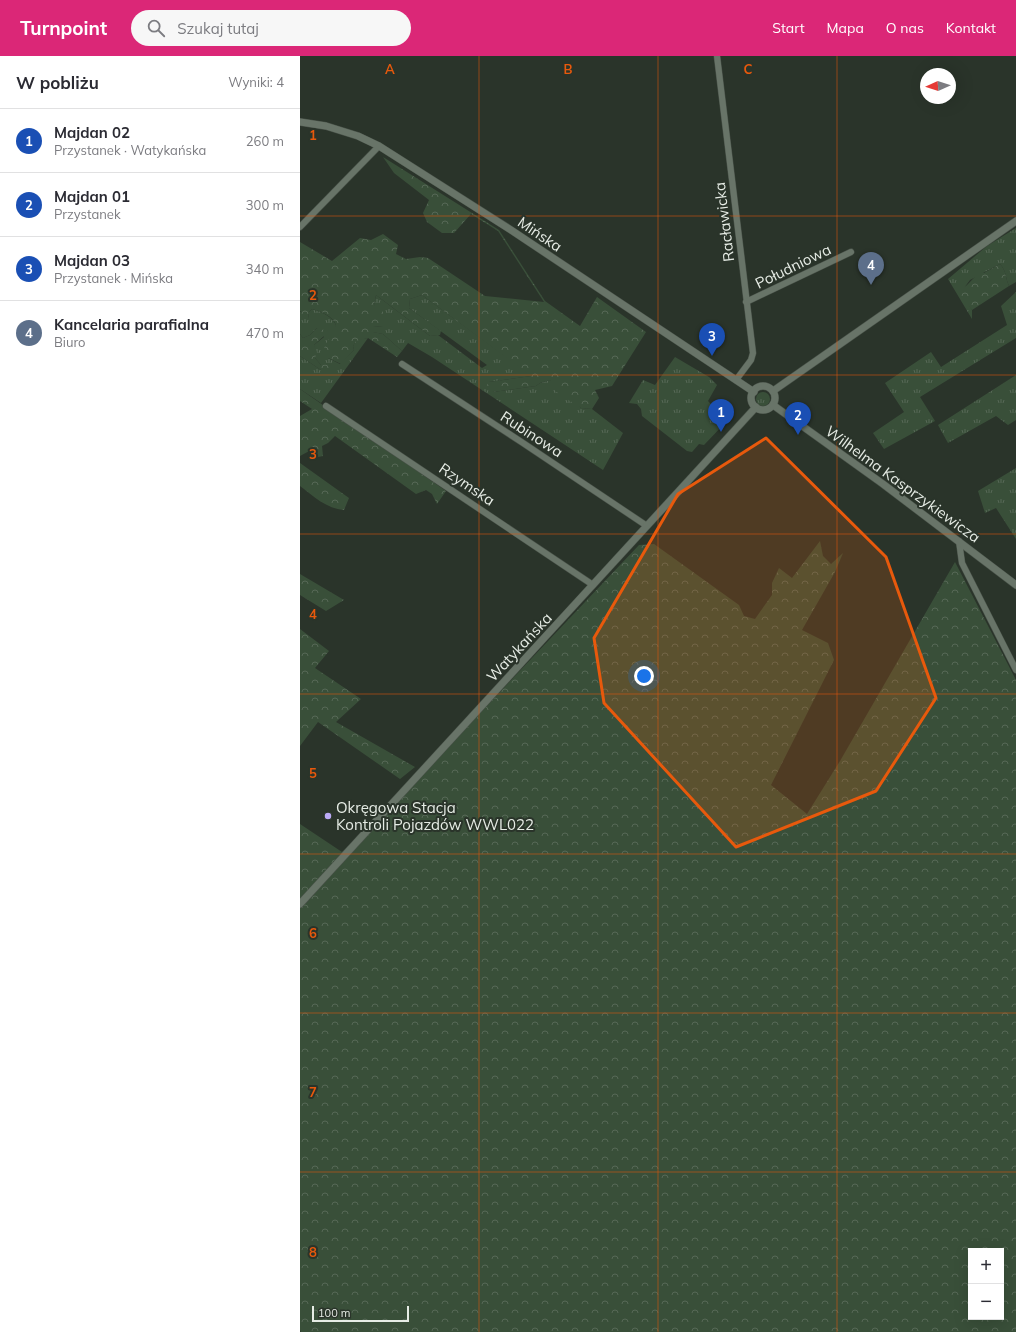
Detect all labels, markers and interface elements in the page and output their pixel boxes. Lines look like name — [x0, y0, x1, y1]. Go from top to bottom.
search box — [131, 10, 411, 46]
text: Turnpoint — [20, 16, 107, 40]
icon: search — [145, 17, 167, 39]
text: Szukaj tutaj — [177, 19, 259, 38]
text: Start — [772, 19, 805, 37]
text: Mapa — [827, 19, 864, 37]
text: O nas — [886, 19, 924, 37]
text: Kontakt — [946, 19, 996, 37]
text: A — [385, 61, 395, 77]
text: B — [564, 61, 573, 77]
text: C — [744, 61, 753, 77]
north arrow — [920, 68, 956, 104]
text: W pobliżu — [16, 72, 99, 93]
text: Wyniki: 4 — [228, 74, 284, 90]
text: Majdan 02 — [54, 123, 130, 142]
text: 1 — [309, 127, 317, 143]
text: 1 — [25, 133, 33, 149]
text: 260 m — [246, 133, 284, 149]
text: Przystanek · Watykańska — [54, 142, 206, 158]
street label: Racławicka — [710, 181, 738, 263]
text: Majdan 01 — [54, 187, 130, 206]
text: 2 — [25, 197, 33, 213]
text: 300 m — [246, 197, 284, 213]
text: Przystanek — [54, 206, 121, 222]
street label: Mińska — [514, 212, 566, 256]
street label: Południowa — [752, 240, 834, 292]
text: Majdan 03 — [54, 251, 130, 270]
pin: 4 — [858, 252, 884, 285]
text: 3 — [25, 261, 33, 277]
text: 340 m — [246, 261, 284, 277]
text: Przystanek · Mińska — [54, 270, 173, 286]
text: 2 — [309, 287, 317, 303]
text: Kancelaria parafialna — [54, 315, 209, 334]
pin: 3 — [699, 323, 725, 356]
text: 4 — [25, 325, 33, 341]
text: 470 m — [246, 325, 284, 341]
text: Biuro — [54, 334, 86, 350]
pin: 1 — [708, 399, 734, 432]
pin: 2 — [785, 402, 811, 435]
street label: Rubinowa — [497, 407, 567, 461]
street label: Wilhelma Kasprzykiewicza — [822, 421, 984, 547]
text: 3 — [309, 446, 317, 462]
street label: Rzymska — [435, 458, 499, 510]
text: 4 — [309, 606, 317, 622]
street label: Watykańska — [482, 608, 556, 686]
your location — [634, 666, 654, 686]
text: 5 — [309, 765, 317, 781]
place label: Okręgowa Stacja Kontroli Pojazdów WWL022 — [336, 798, 534, 834]
marker: Okręgowa Stacja Kontroli Pojazdów WWL022 — [323, 811, 333, 821]
text: 6 — [309, 925, 317, 941]
text: 7 — [309, 1084, 317, 1100]
text: 8 — [309, 1244, 317, 1260]
map controls — [968, 1248, 1004, 1320]
button: + — [968, 1248, 1004, 1284]
button: − — [968, 1284, 1004, 1320]
scale bar — [312, 1304, 409, 1323]
text: 100 m — [318, 1306, 350, 1320]

